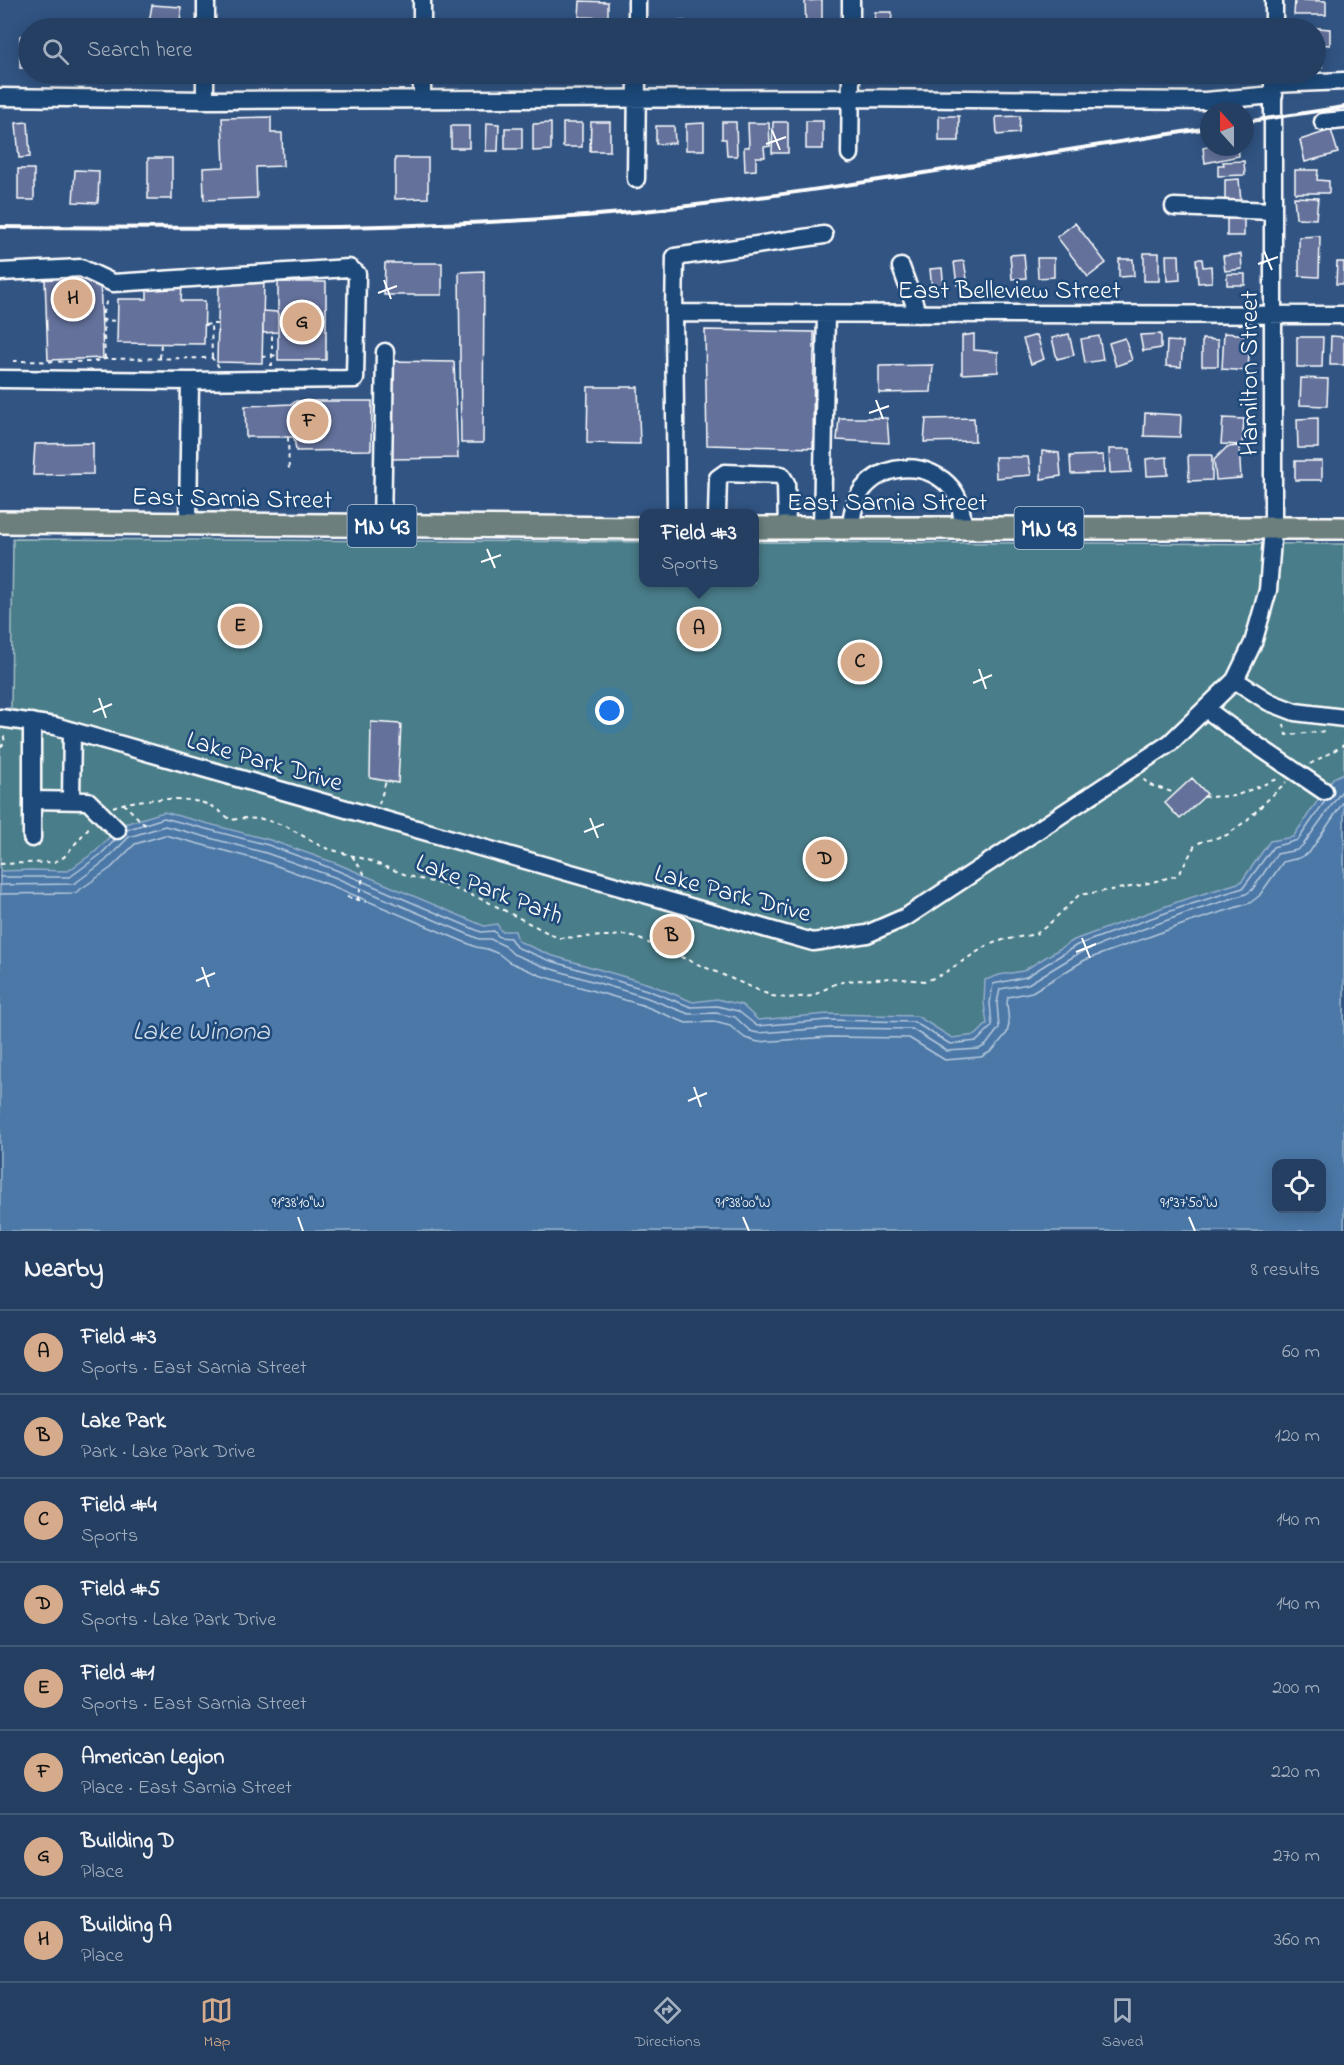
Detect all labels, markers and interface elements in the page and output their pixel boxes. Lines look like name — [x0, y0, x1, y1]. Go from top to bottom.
search box — [18, 18, 1326, 84]
icon: search — [39, 35, 72, 68]
text: Search here — [87, 35, 192, 67]
north arrow — [1200, 102, 1254, 156]
street label: East Belleview Street — [897, 273, 1121, 311]
pin: H — [54, 276, 92, 322]
street label: Hamilton Street — [1232, 290, 1270, 456]
pin: G — [282, 300, 322, 344]
pin: F — [290, 398, 328, 444]
street label: East Sarnia Street — [131, 479, 333, 521]
street label: East Sarnia Street — [787, 485, 988, 523]
road number: MN 43 — [348, 505, 416, 547]
road number: MN 43 — [1014, 507, 1084, 549]
popup — [639, 509, 759, 587]
text: Field #3 — [661, 518, 737, 550]
text: Sports — [661, 550, 718, 579]
pin: E — [220, 604, 260, 648]
pin: A — [680, 606, 718, 652]
pin: C — [840, 640, 880, 684]
your location — [595, 696, 624, 725]
street label: Lake Park Drive — [182, 722, 347, 803]
pin: D — [806, 836, 844, 882]
street label: Lake Park Path — [410, 845, 568, 936]
street label: Lake Park Drive — [650, 856, 815, 934]
pin: B — [652, 914, 692, 958]
water label: Lake Winona — [132, 1013, 270, 1052]
map controls — [1272, 1159, 1326, 1213]
button: locate — [1272, 1159, 1326, 1213]
text: 91°38'10"W — [271, 1192, 325, 1214]
text: 91°38'00"W — [716, 1192, 770, 1214]
text: 91°37'50"W — [1160, 1192, 1218, 1214]
text: Nearby — [24, 1251, 103, 1289]
text: 8 results — [1251, 1256, 1320, 1285]
text: Field #3 — [81, 1322, 157, 1354]
text: A — [37, 1338, 50, 1367]
text: 60 m — [1282, 1338, 1320, 1367]
text: Sports · East Sarnia Street — [81, 1354, 307, 1383]
text: Lake Park — [81, 1406, 166, 1438]
text: B — [37, 1422, 50, 1451]
text: 120 m — [1275, 1422, 1320, 1451]
text: Park · Lake Park Drive — [81, 1438, 255, 1467]
text: Field #4 — [81, 1490, 157, 1522]
text: C — [38, 1506, 49, 1535]
text: 140 m — [1276, 1506, 1320, 1535]
text: Sports — [81, 1522, 138, 1551]
text: Field #5 — [81, 1574, 160, 1606]
text: D — [36, 1590, 51, 1619]
text: 140 m — [1276, 1590, 1320, 1619]
text: Sports · Lake Park Drive — [81, 1606, 276, 1635]
text: Field #1 — [81, 1658, 155, 1690]
text: E — [37, 1674, 50, 1703]
text: 200 m — [1272, 1674, 1320, 1703]
text: Sports · East Sarnia Street — [81, 1690, 307, 1719]
text: American Legion — [81, 1742, 224, 1774]
text: F — [37, 1758, 50, 1787]
text: 220 m — [1271, 1758, 1320, 1787]
text: Place · East Sarnia Street — [81, 1774, 292, 1803]
text: Building D — [81, 1826, 175, 1858]
text: G — [37, 1842, 50, 1871]
text: 270 m — [1273, 1842, 1320, 1871]
text: Place — [81, 1858, 123, 1887]
text: Building A — [81, 1910, 172, 1942]
text: H — [38, 1926, 49, 1955]
text: 360 m — [1274, 1926, 1320, 1955]
text: Place — [81, 1942, 123, 1971]
tab: Map — [200, 1994, 233, 2054]
tab: Directions — [634, 1994, 701, 2054]
tab: Saved — [1102, 1994, 1144, 2054]

